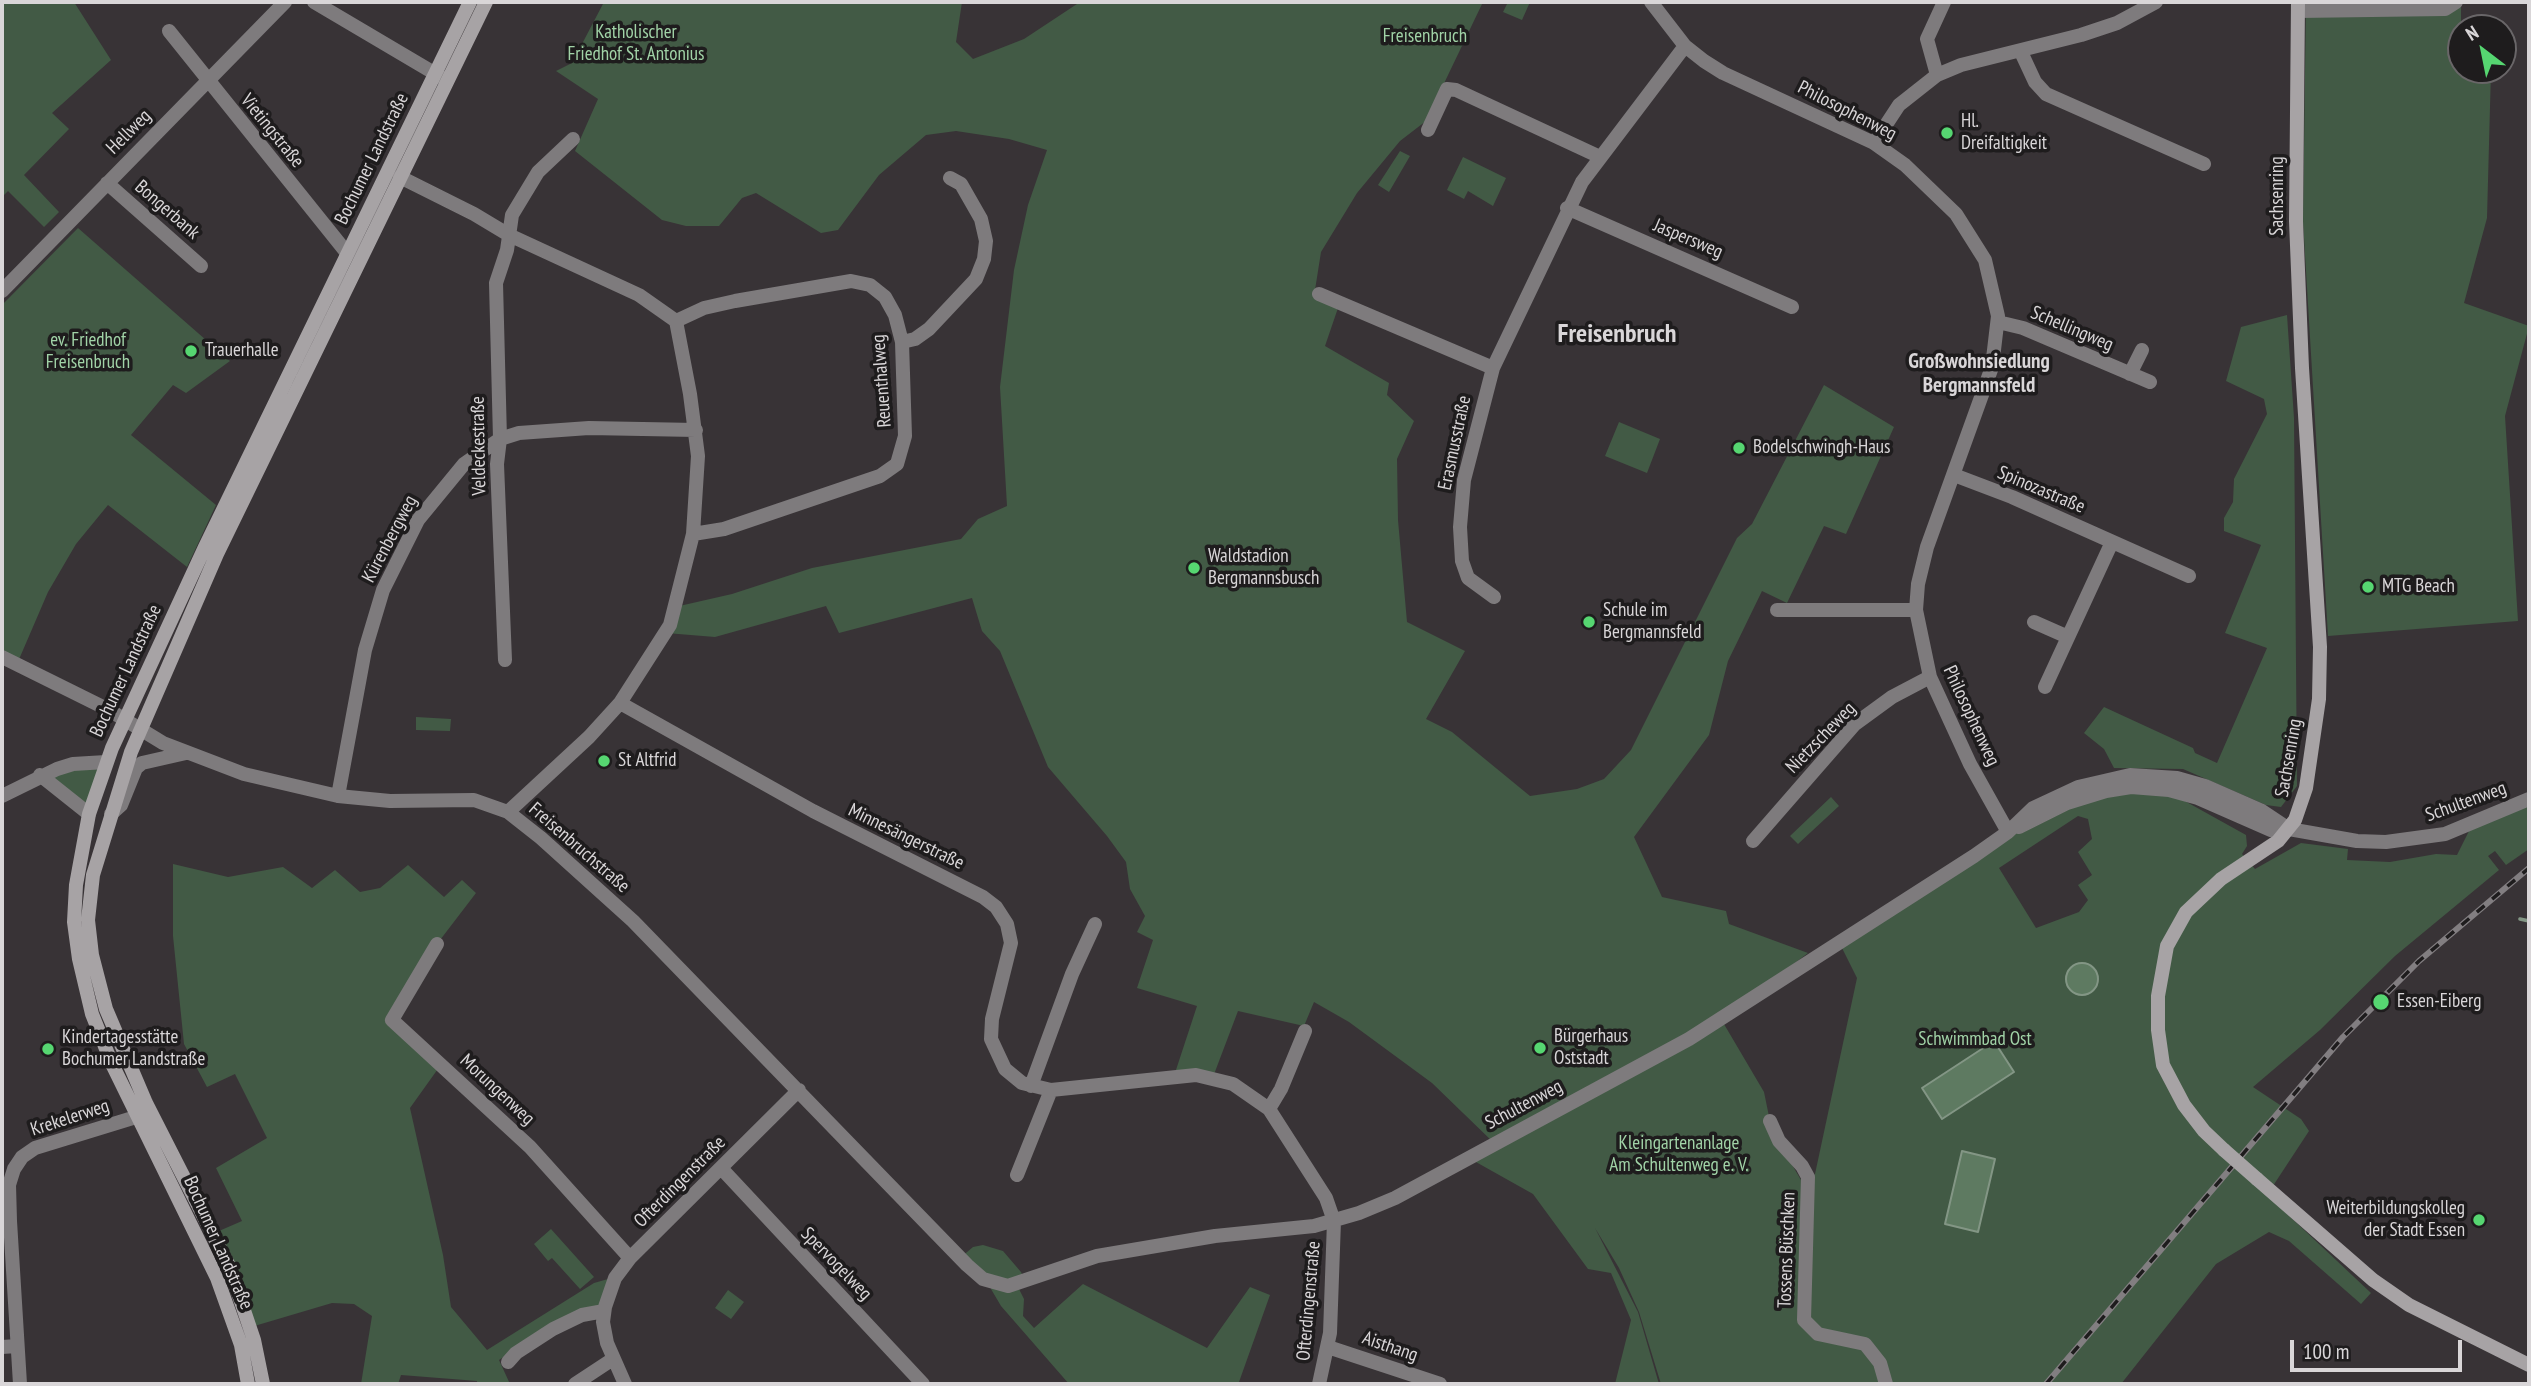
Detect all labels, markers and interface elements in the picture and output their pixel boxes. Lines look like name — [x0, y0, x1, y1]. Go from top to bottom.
north arrow — [2447, 14, 2517, 84]
text: N — [2461, 20, 2483, 46]
park label: Katholischer Friedhof St. Antonius — [567, 22, 705, 66]
park label: Freisenbruch — [1383, 26, 1467, 48]
street label: Philosophenweg — [1794, 76, 1900, 146]
street label: Vietingstraße — [235, 90, 309, 172]
street label: Bochumer Landstraße — [330, 90, 414, 228]
street label: Hellweg — [102, 105, 156, 159]
place label: Hl. Dreifaltigkeit — [1961, 111, 2047, 155]
marker: Hl. Dreifaltigkeit — [1939, 125, 1955, 141]
street label: Sachsenring — [2267, 156, 2289, 236]
street label: Bongerbank — [130, 176, 204, 244]
street label: Jaspersweg — [1650, 214, 1726, 264]
street label: Schellingweg — [2027, 301, 2117, 357]
district label: Freisenbruch — [1558, 319, 1676, 351]
park label: ev. Friedhof Freisenbruch — [46, 330, 130, 374]
street label: Reuenthalweg — [867, 334, 897, 428]
place label: Trauerhalle — [205, 340, 279, 362]
marker: Trauerhalle — [183, 343, 199, 359]
district label: Großwohnsiedlung Bergmannsfeld — [1908, 349, 2050, 399]
street label: Erasmusstraße — [1434, 394, 1476, 492]
street label: Veldeckestraße — [467, 396, 491, 496]
place label: Bodelschwingh-Haus — [1753, 437, 1890, 459]
marker: Bodelschwingh-Haus — [1731, 440, 1747, 456]
street label: Spinozastraße — [1994, 461, 2088, 519]
street label: Kürenbergweg — [358, 492, 422, 586]
place label: Waldstadion Bergmannsbusch — [1208, 546, 1319, 590]
marker: Waldstadion Bergmannsbusch — [1186, 560, 1202, 576]
place label: MTG Beach — [2382, 576, 2455, 598]
marker: MTG Beach — [2360, 579, 2376, 595]
place label: Schule im Bergmannsfeld — [1603, 600, 1702, 644]
street label: Bochumer Landstraße — [85, 601, 167, 741]
marker: Schule im Bergmannsfeld — [1581, 614, 1597, 630]
street label: Philosophenweg — [1938, 662, 2004, 770]
street label: Nietzscheweg — [1781, 698, 1861, 778]
street label: Sachsenring — [2271, 717, 2307, 799]
place label: St Altfrid — [618, 750, 676, 772]
marker: St Altfrid — [596, 753, 612, 769]
street label: Schultenweg — [2423, 777, 2509, 827]
street label: Freisenbruchstraße — [524, 798, 634, 898]
street label: Minnesängerstraße — [844, 799, 968, 875]
place label: Essen-Eiberg — [2397, 991, 2481, 1013]
marker: Essen-Eiberg — [2371, 992, 2391, 1012]
place label: Bürgerhaus Oststadt — [1554, 1026, 1628, 1070]
place label: Kindertagesstätte Bochumer Landstraße — [62, 1027, 205, 1071]
park label: Schwimmbad Ost — [1918, 1029, 2032, 1051]
marker: Bürgerhaus Oststadt — [1532, 1040, 1548, 1056]
marker: Kindertagesstätte Bochumer Landstraße — [40, 1041, 56, 1057]
street label: Morungenweg — [455, 1050, 539, 1130]
street label: Schultenweg — [1482, 1075, 1566, 1135]
street label: Krekelerweg — [28, 1095, 112, 1141]
street label: Ofterdingenstraße — [630, 1132, 730, 1232]
park label: Kleingartenanlage Am Schultenweg e. V. — [1609, 1133, 1749, 1177]
street label: Bochumer Landstraße — [178, 1173, 258, 1313]
street label: Tossens Büschken — [1774, 1191, 1800, 1309]
place label: Weiterbildungskolleg der Stadt Essen — [2326, 1198, 2465, 1242]
marker: Weiterbildungskolleg der Stadt Essen — [2471, 1212, 2487, 1228]
street label: Spervogelweg — [796, 1223, 876, 1305]
street label: Ofterdingenstraße — [1292, 1240, 1326, 1362]
scale bar — [2293, 1326, 2464, 1370]
street label: Aisthang — [1359, 1327, 1421, 1367]
text: 100 m — [2303, 1338, 2349, 1365]

